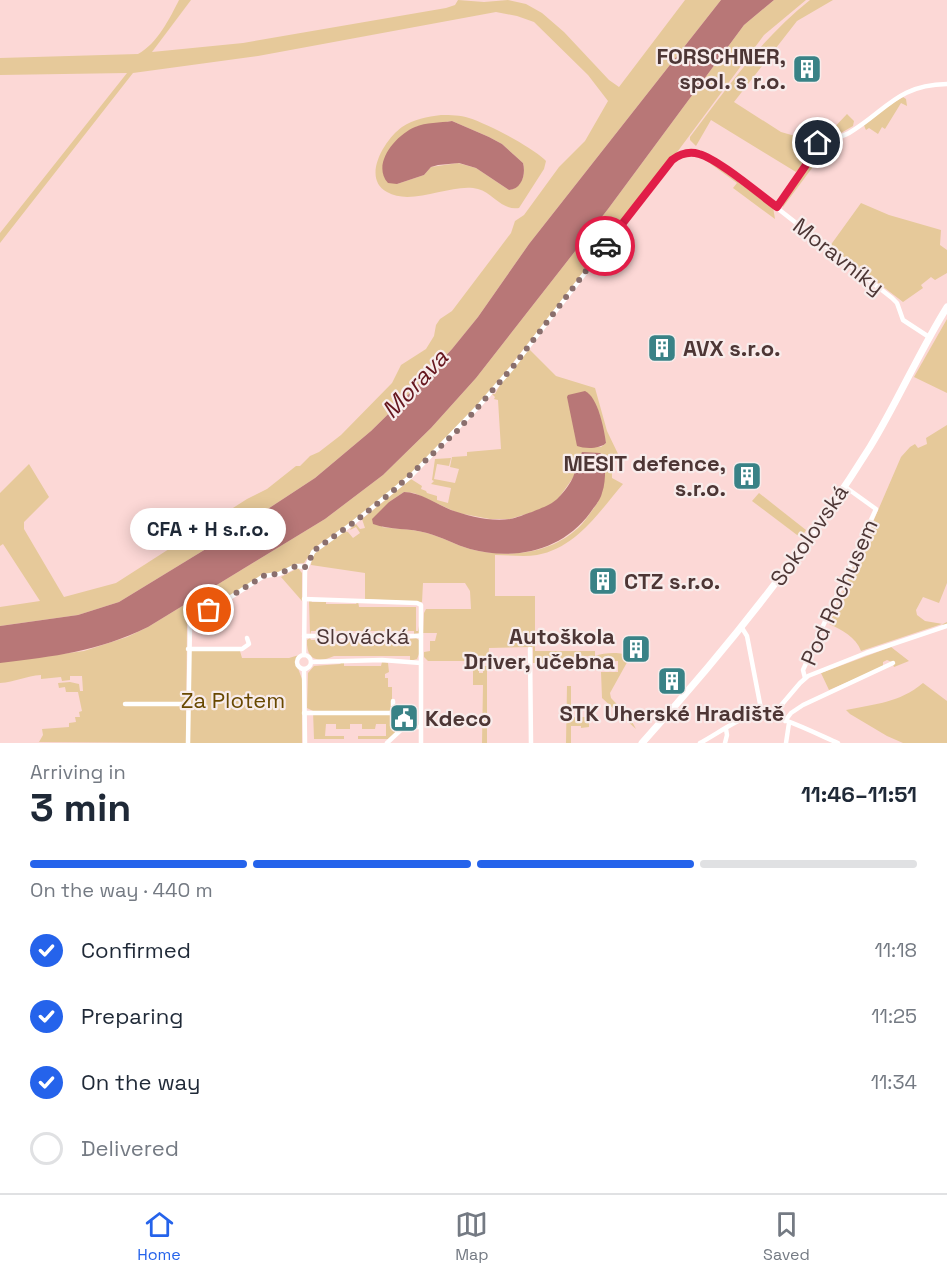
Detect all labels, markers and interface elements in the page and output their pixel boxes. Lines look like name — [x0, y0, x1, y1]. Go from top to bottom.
place label: FORSCHNER, spol. s r.o. — [656, 42, 786, 95]
building icon: FORSCHNER, spol. s r.o. — [791, 53, 823, 85]
pin — [792, 117, 843, 168]
icon: home — [801, 126, 834, 159]
street label: Moravníky — [788, 212, 890, 300]
courier — [575, 216, 635, 276]
icon: car — [589, 230, 622, 263]
building icon: AVX s.r.o. — [646, 332, 678, 364]
place label: AVX s.r.o. — [683, 334, 781, 362]
water label: Morava — [375, 342, 455, 425]
place label: MESIT defence, s.r.o. — [564, 449, 726, 502]
building icon: MESIT defence, s.r.o. — [731, 460, 763, 492]
street label: Sokolovská — [764, 478, 854, 591]
callout: CFA + H s.r.o. — [131, 508, 287, 550]
street label: Pod Rochusem — [794, 514, 884, 670]
text: CFA + H s.r.o. — [147, 516, 269, 542]
building icon: CTZ s.r.o. — [587, 565, 619, 597]
place label: CTZ s.r.o. — [624, 567, 720, 595]
pin — [183, 584, 234, 635]
icon: bag — [192, 593, 225, 626]
street label: Slovácká — [316, 622, 410, 650]
place label: Autoškola Driver, učebna — [464, 622, 615, 675]
building icon: Autoškola Driver, učebna — [620, 633, 652, 665]
building icon: STK Uherské Hradiště — [656, 665, 688, 697]
park label: Za Plotem — [181, 686, 285, 714]
place label: STK Uherské Hradiště — [559, 699, 785, 727]
public building icon: Kdeco — [388, 702, 420, 734]
place label: Kdeco — [425, 704, 492, 732]
text: Arriving in — [30, 759, 126, 785]
text: 11:46–11:51 — [801, 780, 917, 808]
text: 3 min — [30, 783, 131, 832]
text: On the way · 440 m — [30, 877, 213, 903]
icon: check — [30, 934, 63, 967]
text: Confirmed — [81, 936, 191, 964]
text: 11:18 — [874, 937, 917, 963]
icon: check — [30, 1000, 63, 1033]
text: Preparing — [81, 1002, 183, 1030]
text: 11:25 — [871, 1003, 917, 1029]
icon: check — [30, 1066, 63, 1099]
text: On the way — [81, 1068, 200, 1096]
text: 11:34 — [871, 1069, 917, 1095]
text: Delivered — [81, 1134, 179, 1162]
tab: Home — [137, 1208, 181, 1265]
tab: Map — [455, 1208, 489, 1265]
tab: Saved — [763, 1208, 810, 1265]

